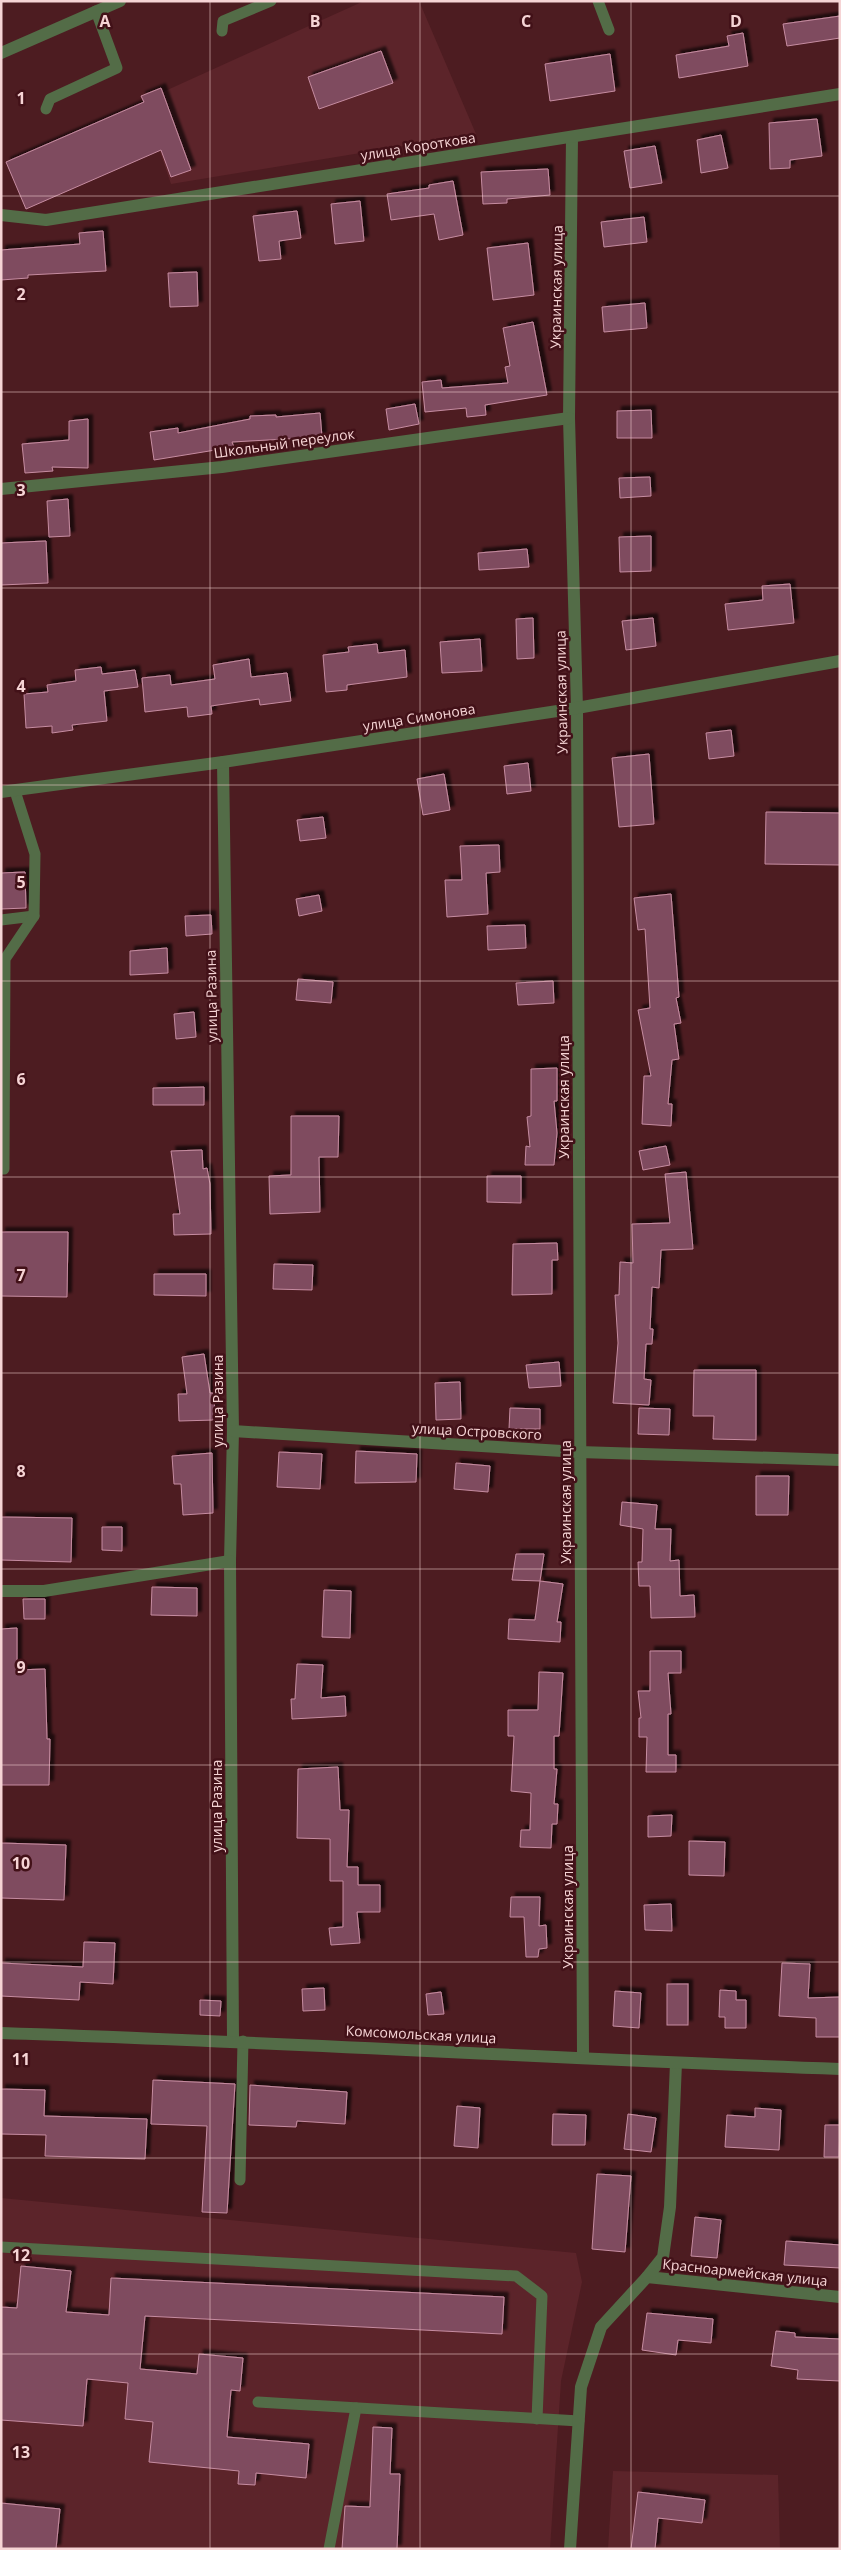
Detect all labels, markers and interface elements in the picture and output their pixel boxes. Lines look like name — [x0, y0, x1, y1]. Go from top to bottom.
text: A — [99, 10, 111, 32]
text: B — [310, 10, 320, 32]
text: C — [521, 10, 531, 32]
text: D — [730, 10, 742, 32]
text: 1 — [16, 87, 26, 109]
street label: улица Короткова — [359, 128, 477, 164]
street label: Украинская улица — [545, 225, 567, 349]
text: 2 — [16, 283, 26, 305]
street label: Школьный переулок — [212, 424, 356, 462]
text: 3 — [16, 479, 26, 501]
street label: Украинская улица — [550, 630, 572, 754]
text: 4 — [16, 675, 26, 697]
street label: улица Симонова — [361, 699, 477, 735]
text: 5 — [16, 871, 26, 893]
street label: улица Разина — [201, 950, 221, 1042]
street label: Украинская улица — [554, 1035, 573, 1159]
text: 6 — [16, 1068, 26, 1090]
text: 7 — [16, 1264, 26, 1286]
street label: улица Разина — [208, 1355, 227, 1447]
street label: улица Островского — [412, 1418, 542, 1444]
street label: Украинская улица — [556, 1440, 575, 1564]
text: 8 — [16, 1460, 26, 1482]
text: 9 — [16, 1656, 26, 1678]
street label: улица Разина — [207, 1760, 226, 1852]
street label: Украинская улица — [558, 1845, 577, 1969]
text: 10 — [12, 1852, 30, 1874]
street label: Комсомольская улица — [345, 2021, 497, 2047]
text: 11 — [12, 2048, 30, 2070]
text: 12 — [12, 2244, 30, 2266]
street label: Красноармейская улица — [662, 2254, 828, 2290]
text: 13 — [12, 2441, 30, 2463]

